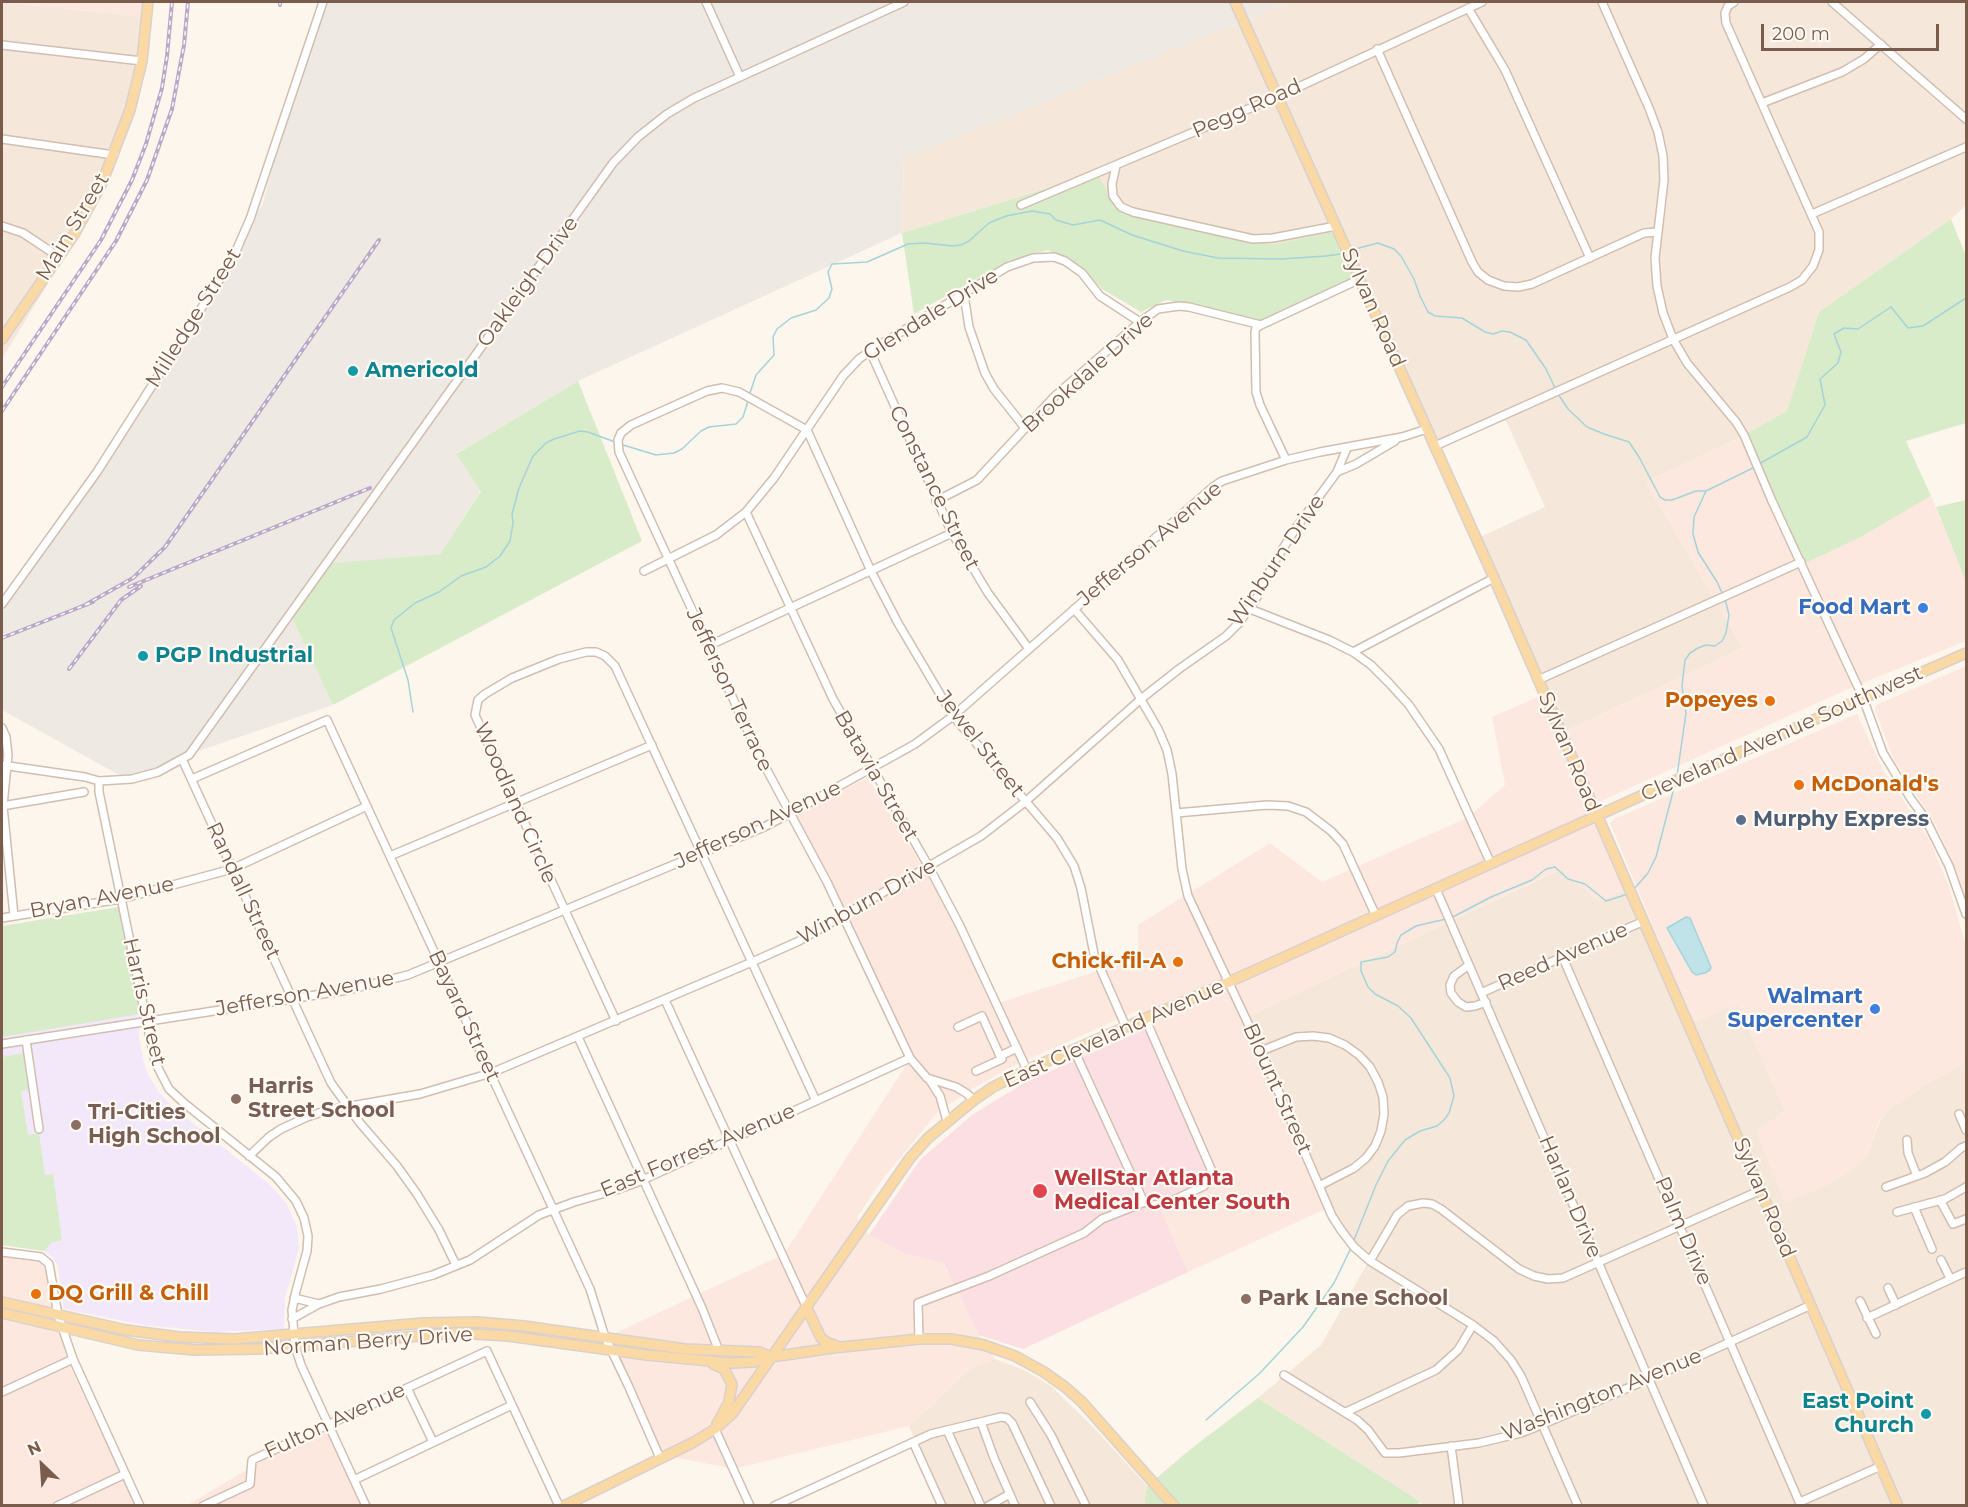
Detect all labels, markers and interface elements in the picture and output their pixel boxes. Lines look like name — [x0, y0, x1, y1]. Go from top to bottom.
scale bar — [1764, 12, 1942, 50]
text: 200 m — [1772, 23, 1830, 45]
street label: Pegg Road — [1189, 74, 1305, 144]
street label: Main Street — [31, 169, 115, 285]
street label: Oakleigh Drive — [472, 212, 584, 352]
street label: Milledge Street — [141, 243, 247, 393]
street label: Sylvan Road — [1335, 244, 1411, 372]
street label: Glendale Drive — [859, 263, 1003, 367]
street label: Brookdale Drive — [1017, 307, 1159, 439]
place label: Americold — [365, 358, 479, 384]
marker: Americold — [346, 364, 360, 378]
street label: Constance Street — [883, 402, 985, 574]
street label: Jefferson Avenue — [1073, 476, 1227, 612]
street label: Winburn Drive — [1223, 490, 1331, 632]
place label: Food Mart — [1798, 595, 1911, 621]
marker: Food Mart — [1916, 601, 1930, 615]
street label: Jefferson Terrace — [680, 604, 778, 776]
place label: PGP Industrial — [155, 643, 313, 669]
marker: PGP Industrial — [136, 649, 150, 663]
street label: Cleveland Avenue Southwest — [1637, 660, 1927, 808]
street label: Jewel Street — [931, 686, 1029, 802]
street label: Sylvan Road — [1532, 688, 1606, 816]
place label: Popeyes — [1665, 688, 1758, 714]
marker: Popeyes — [1763, 694, 1777, 708]
street label: Batavia Street — [828, 706, 924, 846]
street label: Woodland Circle — [468, 719, 562, 887]
place label: McDonald's — [1811, 772, 1939, 798]
street label: Jefferson Avenue — [671, 775, 845, 875]
marker: McDonald's — [1792, 778, 1806, 792]
place label: Murphy Express — [1753, 807, 1929, 833]
marker: Murphy Express — [1734, 813, 1748, 827]
street label: Randall Street — [200, 818, 286, 964]
street label: Winburn Drive — [793, 854, 941, 950]
street label: Bryan Avenue — [28, 872, 176, 924]
street label: Reed Avenue — [1494, 917, 1632, 997]
street label: Harris Street — [117, 935, 171, 1069]
street label: Bayard Street — [422, 946, 506, 1086]
place label: Chick-fil-A — [1052, 949, 1166, 975]
marker: Chick-fil-A — [1171, 955, 1185, 969]
street label: Jefferson Avenue — [214, 966, 396, 1022]
street label: East Cleveland Avenue — [1000, 974, 1228, 1094]
place label: Walmart Supercenter — [1727, 984, 1863, 1034]
marker: Walmart Supercenter — [1868, 1002, 1882, 1016]
street label: Blount Street — [1237, 1020, 1317, 1158]
place label: Harris Street School — [248, 1074, 395, 1124]
marker: Harris Street School — [229, 1092, 243, 1106]
street label: East Forrest Avenue — [597, 1099, 799, 1203]
place label: Tri-Cities High School — [88, 1100, 221, 1150]
marker: Tri-Cities High School — [69, 1118, 83, 1132]
street label: Harlan Drive — [1533, 1132, 1607, 1262]
street label: Sylvan Road — [1727, 1134, 1801, 1262]
place label: WellStar Atlanta Medical Center South — [1054, 1166, 1291, 1216]
street label: Palm Drive — [1649, 1173, 1717, 1289]
marker: WellStar Atlanta Medical Center South — [1031, 1182, 1049, 1200]
place label: DQ Grill & Chill — [48, 1281, 209, 1307]
place label: Park Lane School — [1258, 1286, 1448, 1312]
marker: DQ Grill & Chill — [29, 1287, 43, 1301]
marker: Park Lane School — [1239, 1292, 1253, 1306]
street label: Norman Berry Drive — [262, 1322, 474, 1362]
street label: Washington Avenue — [1498, 1343, 1706, 1447]
street label: Fulton Avenue — [260, 1377, 410, 1465]
place label: East Point Church — [1802, 1389, 1914, 1439]
marker: East Point Church — [1919, 1407, 1933, 1421]
north arrow — [12, 1435, 72, 1495]
text: N — [24, 1437, 44, 1460]

